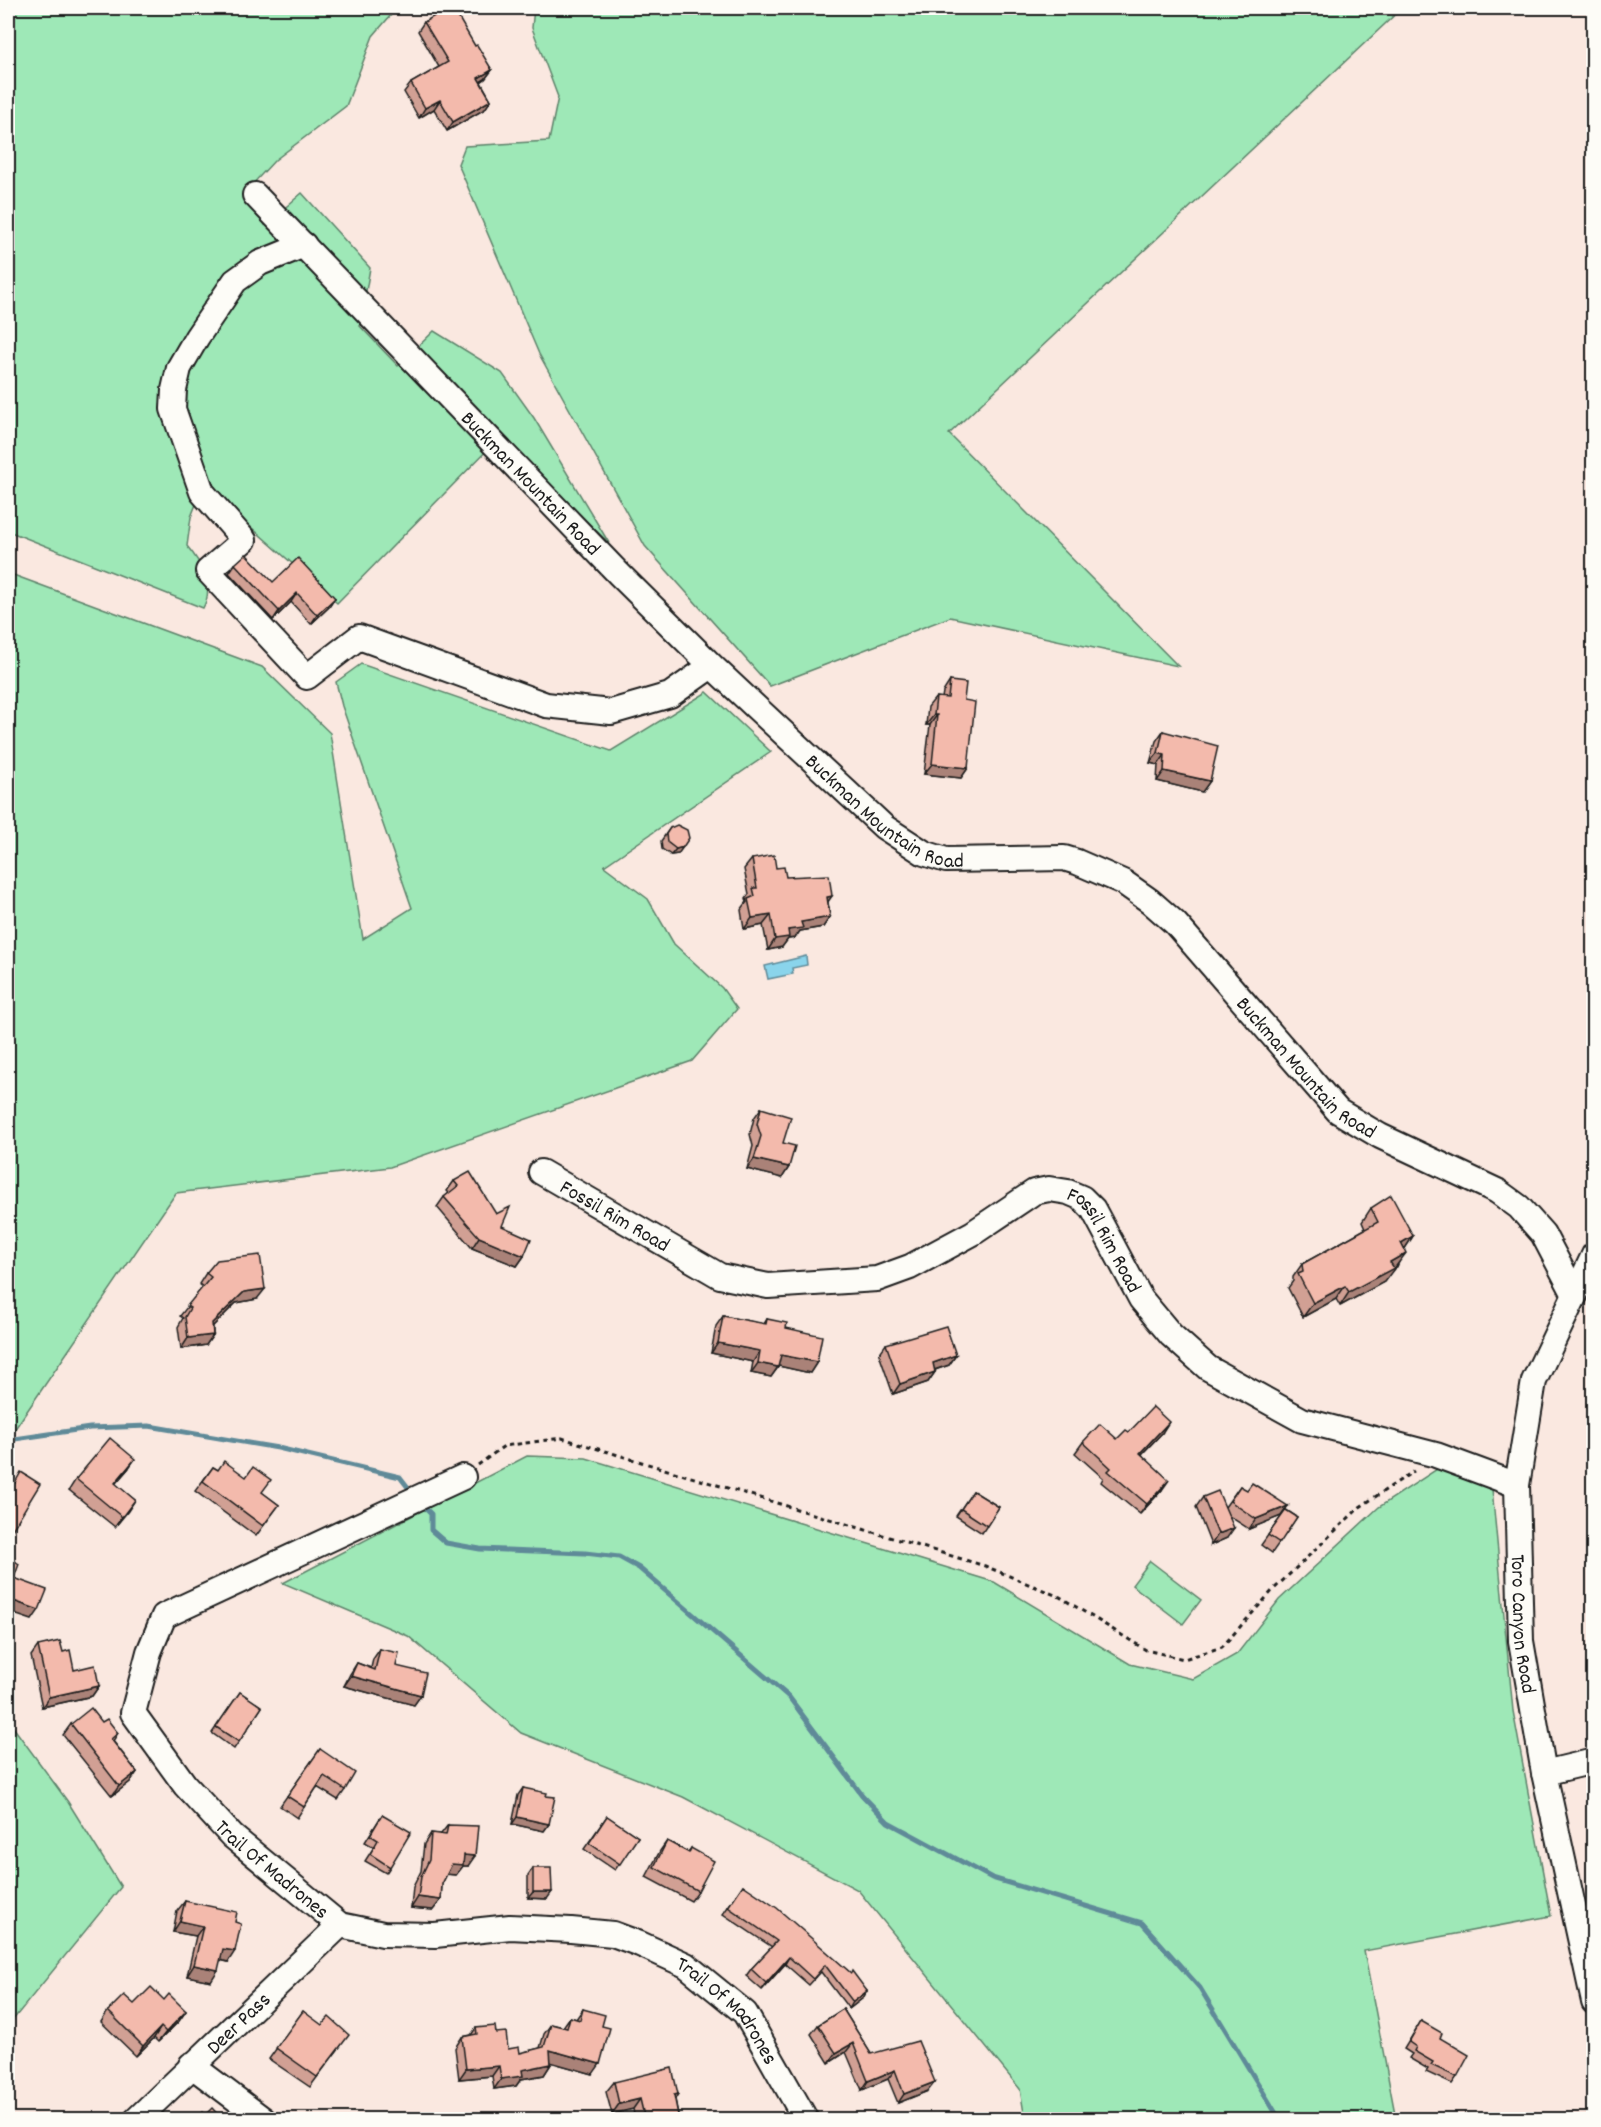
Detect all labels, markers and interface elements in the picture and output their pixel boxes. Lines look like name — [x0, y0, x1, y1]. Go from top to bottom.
street label: Buckman Mountain Road — [452, 406, 606, 564]
street label: Buckman Mountain Road — [797, 748, 964, 878]
street label: Buckman Mountain Road — [1227, 991, 1381, 1148]
street label: Fossil Rim Road — [553, 1174, 674, 1262]
street label: Fossil Rim Road — [1061, 1181, 1147, 1299]
street label: Toro Canyon Road — [1501, 1554, 1542, 1696]
street label: Trail Of Madrones — [206, 1814, 334, 1928]
street label: Trail Of Madrones — [671, 1951, 783, 2071]
street label: Deer Pass — [201, 1987, 279, 2063]

